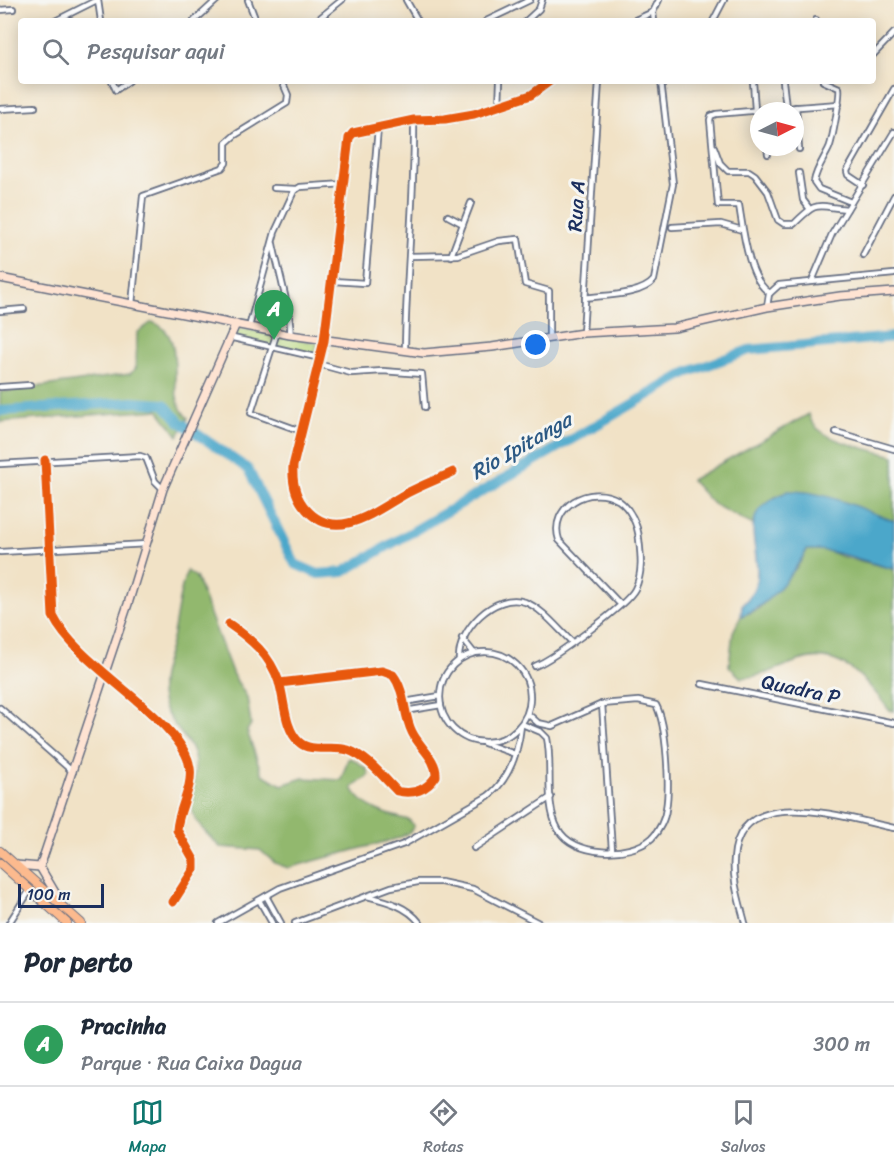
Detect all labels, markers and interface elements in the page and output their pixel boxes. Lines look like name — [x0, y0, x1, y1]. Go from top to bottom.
search box — [18, 18, 876, 84]
text: Pesquisar aqui — [87, 32, 225, 71]
icon: search — [39, 35, 72, 68]
north arrow — [750, 102, 804, 156]
street label: Rua A — [557, 179, 596, 233]
pin: A — [254, 290, 294, 340]
your location — [521, 330, 550, 359]
water label: Rio Ipitanga — [463, 400, 581, 490]
street label: Quadra P — [758, 664, 844, 715]
text: 100 m — [27, 880, 71, 909]
scale bar — [18, 881, 104, 908]
text: Por perto — [24, 939, 132, 985]
text: Pracinha — [81, 1007, 166, 1046]
text: A — [37, 1027, 50, 1062]
text: 300 m — [813, 1027, 870, 1062]
text: Parque · Rua Caixa Dagua — [81, 1046, 302, 1081]
tab: Mapa — [129, 1096, 166, 1161]
tab: Rotas — [423, 1096, 464, 1161]
tab: Salvos — [721, 1096, 765, 1161]

